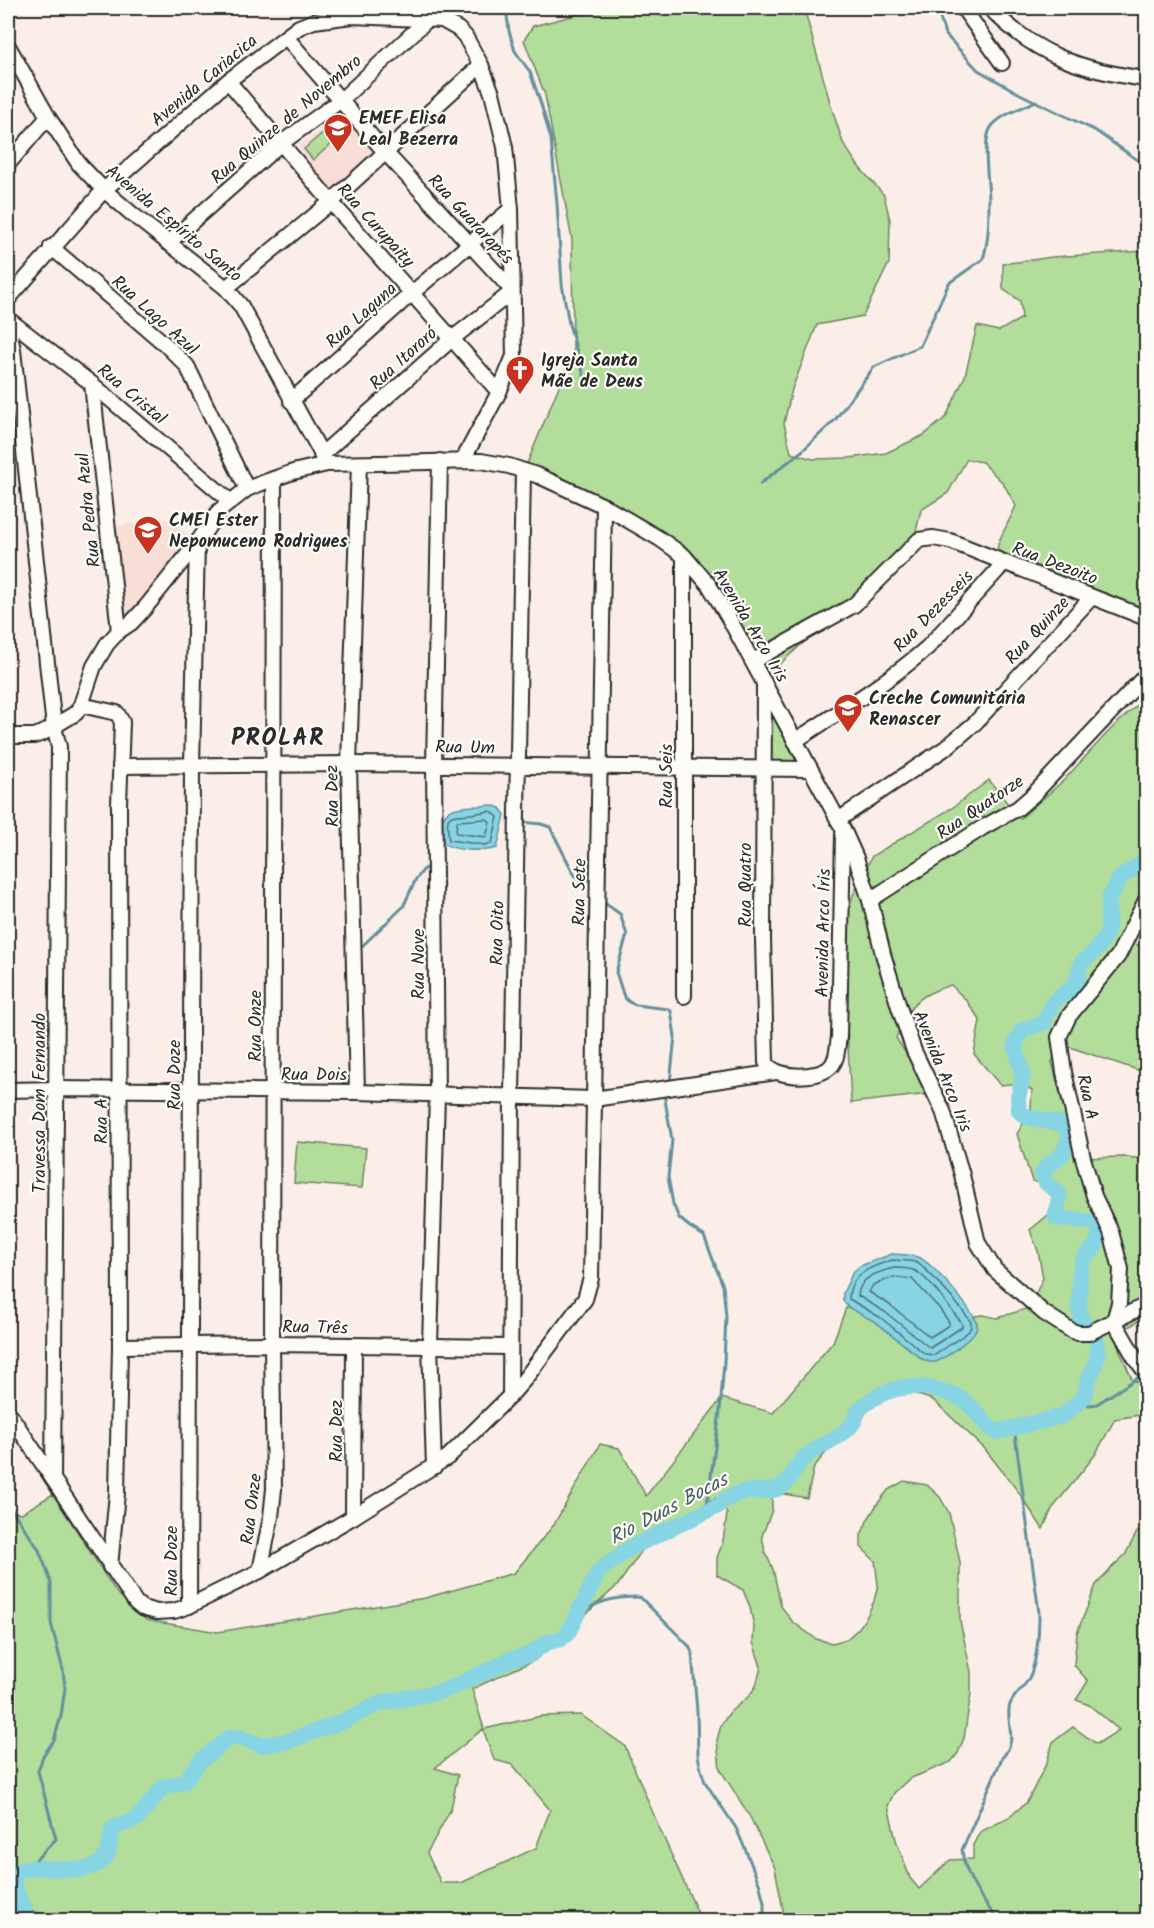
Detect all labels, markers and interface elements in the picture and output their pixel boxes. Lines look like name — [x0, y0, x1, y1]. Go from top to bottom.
street label: Avenida Cariacica — [145, 28, 265, 135]
street label: Rua Quinze de Novembro — [205, 48, 369, 192]
place label: EMEF Elisa Leal Bezerra — [359, 105, 458, 155]
school or university icon: EMEF Elisa Leal Bezerra — [322, 112, 354, 154]
street label: Avenida Espírito Santo — [98, 158, 248, 290]
street label: Rua Guararapés — [420, 168, 520, 273]
street label: Rua Curupaity — [329, 177, 421, 275]
street label: Rua Lago Azul — [104, 269, 205, 364]
street label: Rua Laguna — [319, 276, 405, 356]
street label: Rua Itororó — [363, 320, 445, 398]
place label: Igreja Santa Mãe de Deus — [541, 347, 644, 397]
church icon: Igreja Santa Mãe de Deus — [504, 354, 536, 396]
street label: Rua Cristal — [90, 357, 173, 433]
street label: Rua Pedra Azul — [69, 450, 110, 569]
place label: CMEI Ester Nepomuceno Rodrigues — [169, 507, 348, 557]
school or university icon: CMEI Ester Nepomuceno Rodrigues — [132, 514, 164, 556]
street label: Rua Dezoito — [1007, 535, 1102, 594]
street label: Avenida Arco Iris — [704, 563, 796, 689]
street label: Rua Dezesseis — [887, 564, 982, 660]
street label: Rua Quinze — [999, 590, 1078, 672]
place label: Creche Comunitária Renascer — [869, 685, 1025, 735]
school or university icon: Creche Comunitária Renascer — [832, 692, 864, 734]
district label: PROLAR — [231, 719, 325, 758]
street label: Rua Um — [435, 733, 495, 764]
street label: Rua Seis — [653, 743, 682, 808]
street label: Rua Dez — [318, 764, 349, 827]
street label: Rua Quatorze — [931, 768, 1031, 848]
street label: Rua Quatro — [732, 843, 761, 927]
street label: Rua Sete — [565, 858, 596, 926]
street label: Avenida Arco Íris — [809, 868, 840, 998]
street label: Rua Oito — [483, 900, 514, 966]
street label: Rua Nove — [405, 929, 434, 999]
street label: Rua Onze — [242, 990, 271, 1062]
street label: Avenida Arco Iris — [904, 1006, 979, 1137]
street label: Travessa Dom Fernando — [26, 1013, 55, 1193]
street label: Rua Doze — [161, 1040, 190, 1110]
street label: Rua Dois — [281, 1061, 348, 1090]
street label: Rua A — [1068, 1072, 1105, 1123]
street label: Rua A — [88, 1098, 117, 1144]
street label: Rua Três — [282, 1313, 349, 1344]
street label: Rua Dez — [323, 1400, 352, 1462]
water label: Rio Duas Bocas — [604, 1464, 736, 1555]
street label: Rua Onze — [234, 1472, 271, 1546]
street label: Rua Doze — [158, 1526, 187, 1596]

